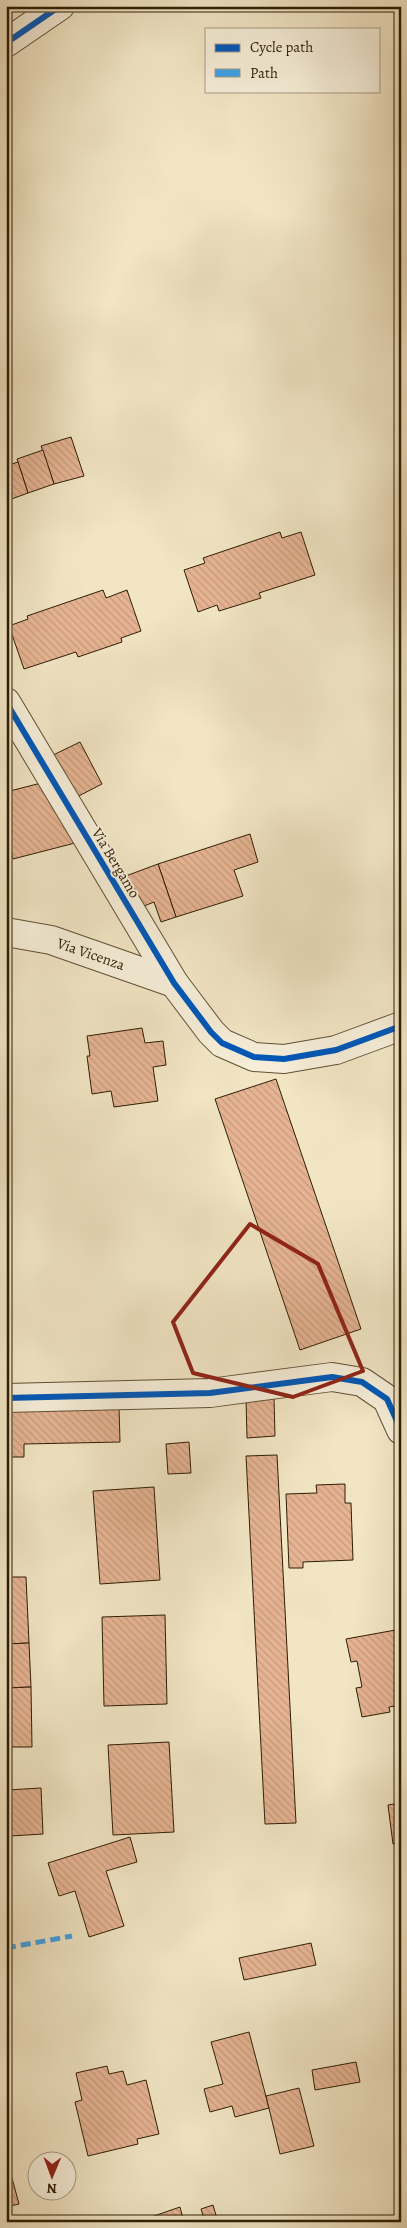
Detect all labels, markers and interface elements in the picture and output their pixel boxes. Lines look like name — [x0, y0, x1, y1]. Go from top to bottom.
legend — [205, 28, 380, 92]
text: Cycle path — [250, 37, 313, 57]
text: Path — [250, 63, 278, 83]
street label: Via Bergamo — [87, 823, 145, 902]
street label: Via Vicenza — [53, 933, 128, 975]
north arrow — [28, 2150, 78, 2200]
text: N — [47, 2179, 57, 2198]

